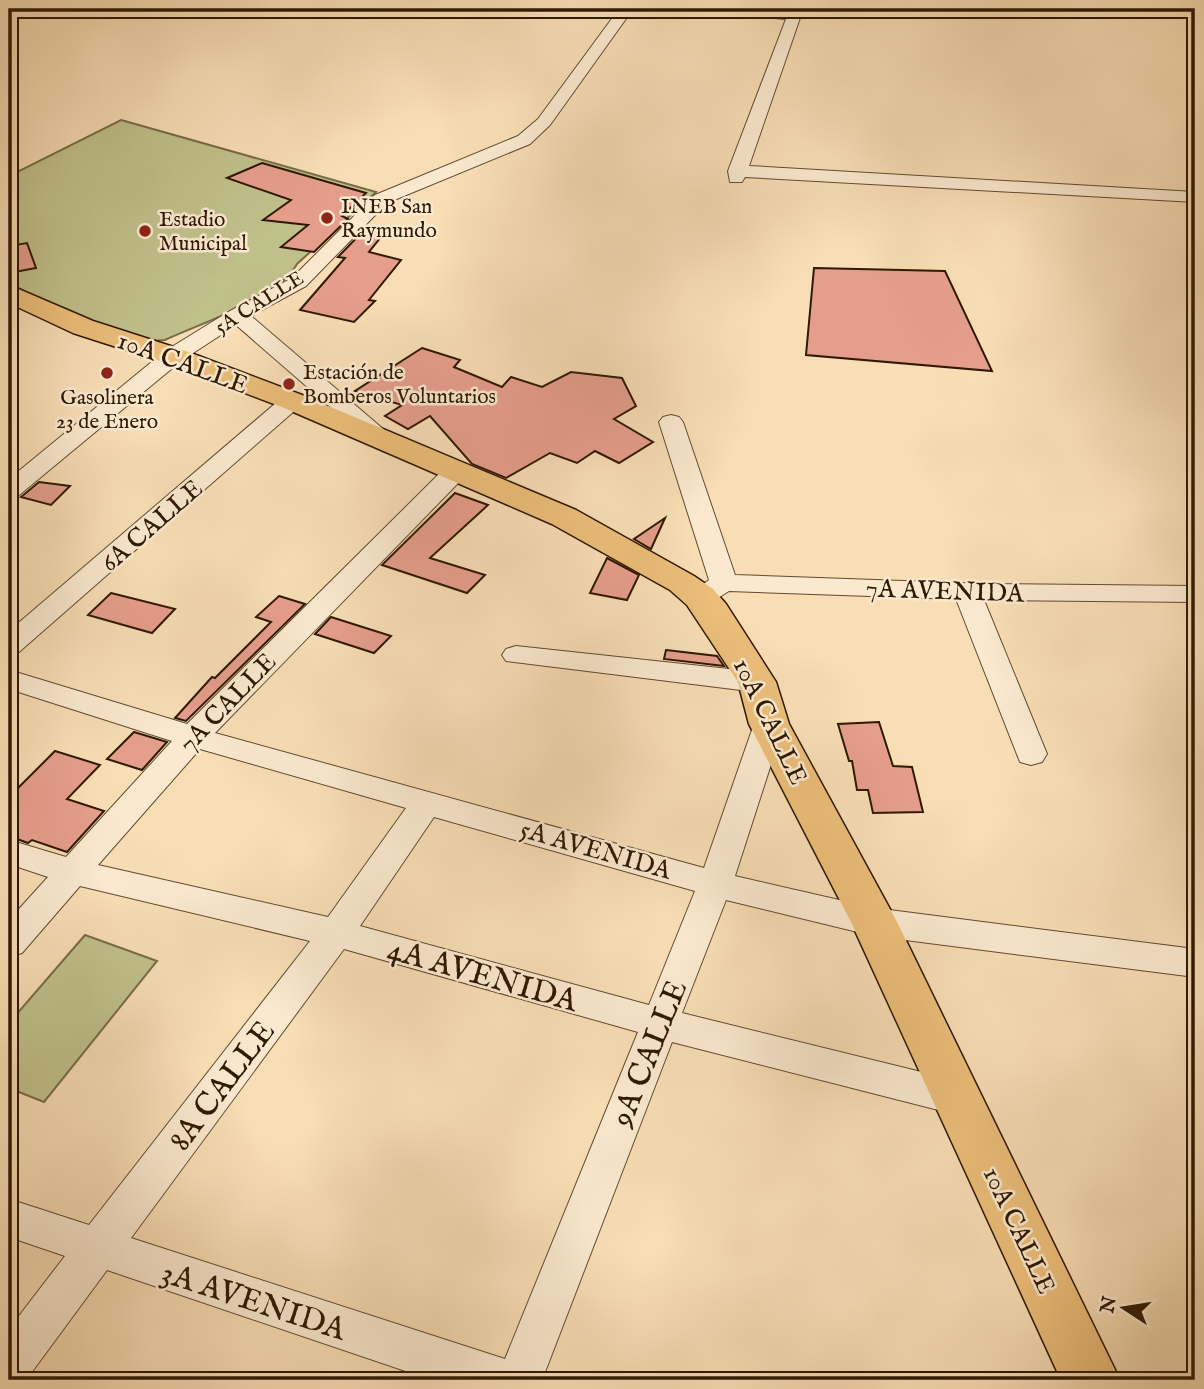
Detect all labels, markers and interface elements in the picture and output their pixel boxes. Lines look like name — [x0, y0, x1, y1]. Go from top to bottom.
place label: INEB San Raymundo — [341, 194, 437, 245]
place label: Estadio Municipal — [159, 207, 247, 258]
marker: INEB San Raymundo — [319, 210, 335, 226]
marker: Estadio Municipal — [137, 223, 153, 239]
street label: 5A CALLE — [210, 265, 309, 341]
street label: 10A CALLE — [113, 325, 252, 402]
place label: Estación de Bomberos Voluntarios — [303, 360, 496, 411]
marker: Gasolinera 23 de Enero — [99, 365, 115, 381]
marker: Estación de Bomberos Voluntarios — [281, 376, 297, 392]
place label: Gasolinera 23 de Enero — [56, 385, 158, 436]
street label: 6A CALLE — [94, 473, 210, 580]
street label: 7A AVENIDA — [865, 572, 1026, 611]
street label: 7A CALLE — [172, 646, 284, 760]
street label: 10A CALLE — [725, 653, 814, 790]
street label: 5A AVENIDA — [516, 813, 676, 888]
street label: 4A AVENIDA — [383, 930, 583, 1023]
street label: 9A CALLE — [602, 975, 698, 1134]
street label: 8A CALLE — [161, 1013, 285, 1160]
street label: 10A CALLE — [975, 1162, 1062, 1300]
street label: 3A AVENIDA — [156, 1253, 352, 1352]
north arrow — [1088, 1274, 1158, 1344]
text: N — [1096, 1294, 1123, 1316]

